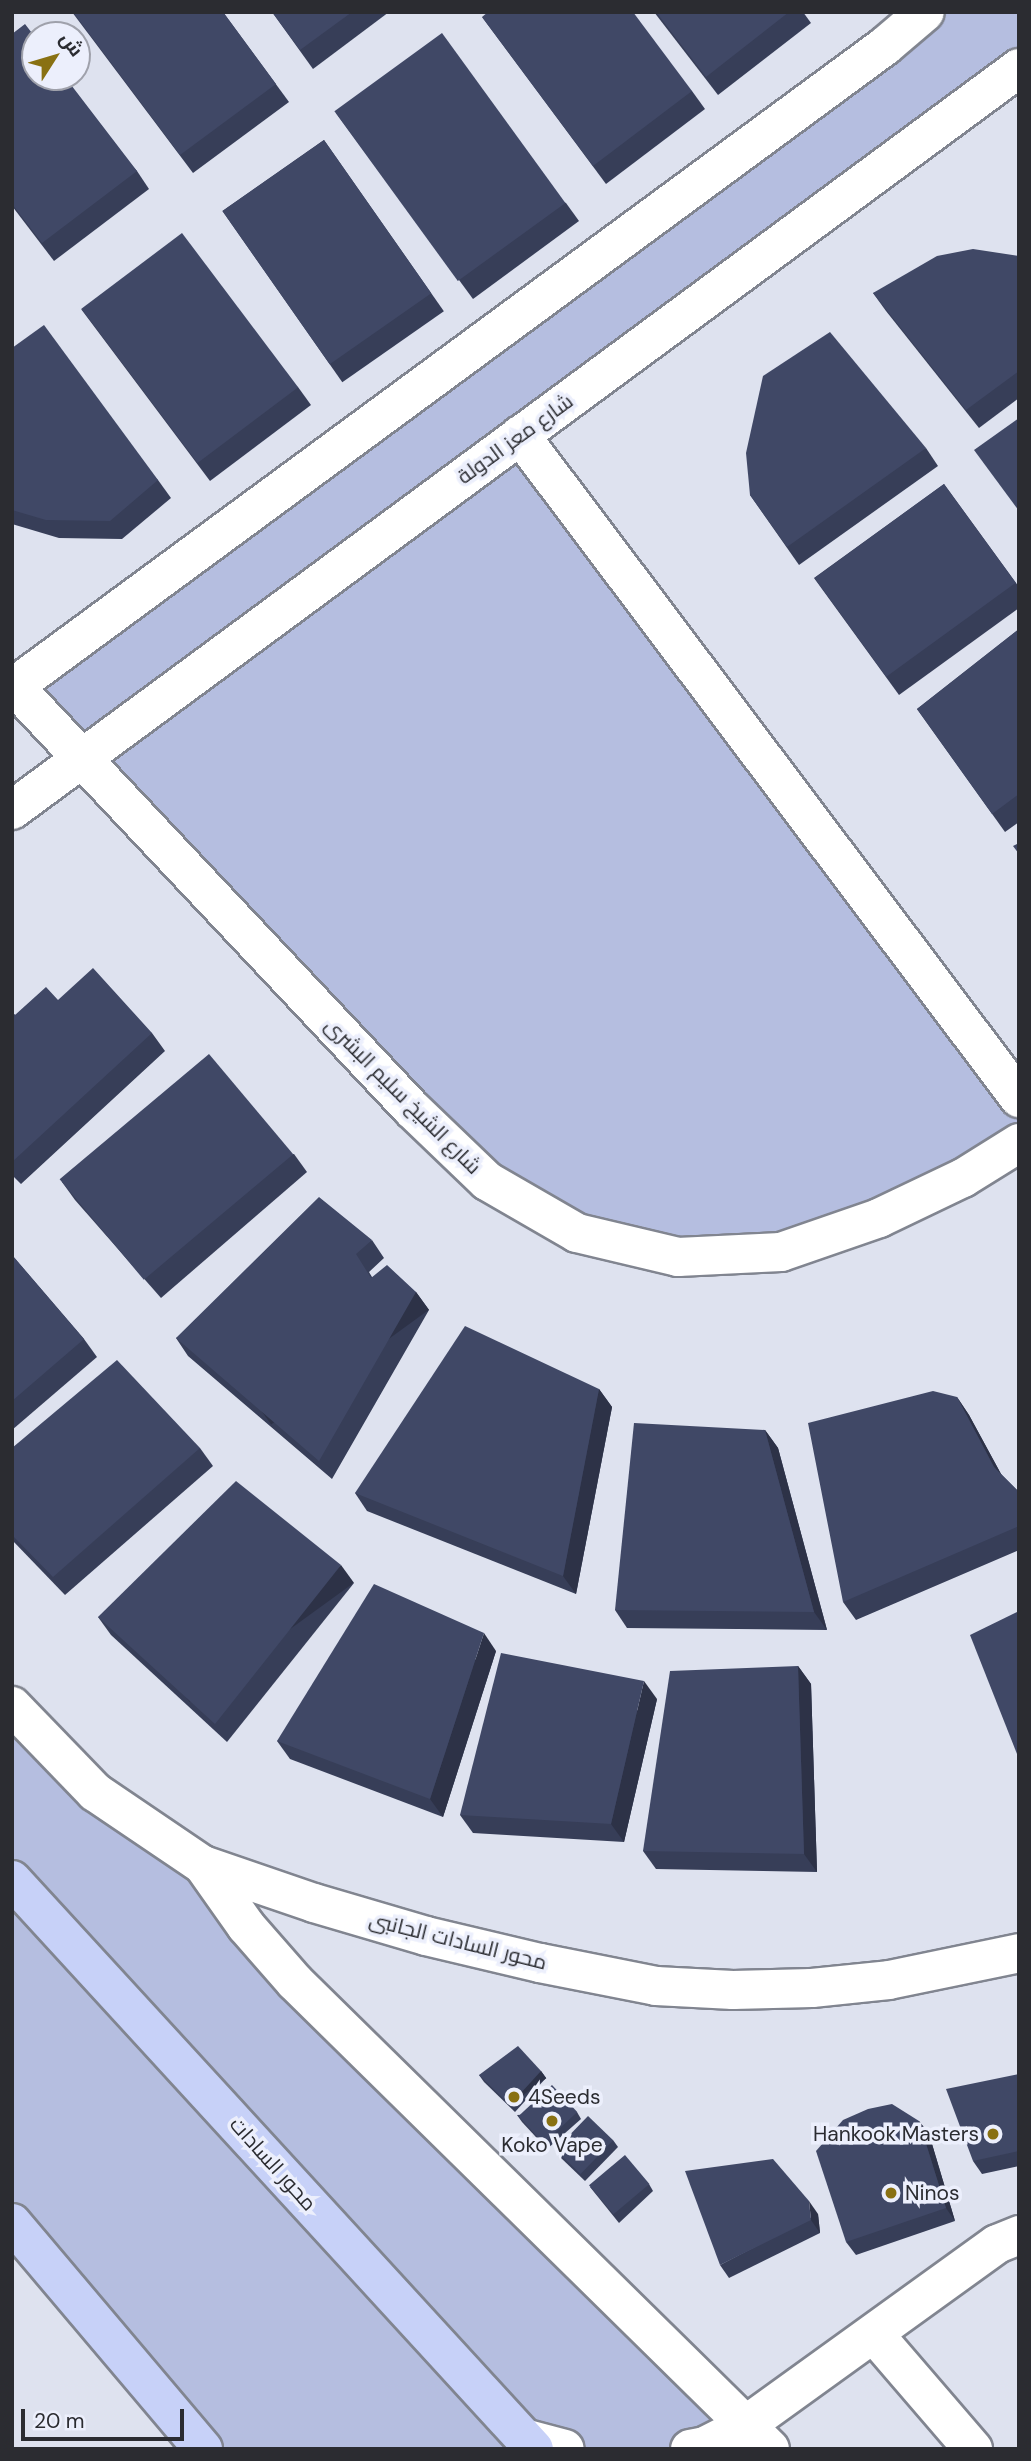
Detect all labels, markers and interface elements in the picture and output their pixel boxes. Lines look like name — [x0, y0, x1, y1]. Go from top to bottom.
north arrow — [21, 21, 91, 91]
text: ش — [54, 27, 89, 62]
street label: شارع معز الدولة — [452, 389, 578, 489]
street label: شارع الشيخ سليم البشرى — [320, 1013, 486, 1179]
street label: محور السادات الجانبى — [367, 1907, 549, 1975]
place label: 4Seeds — [528, 2084, 600, 2110]
marker: 4Seeds — [506, 2089, 522, 2105]
street label: محور السادات — [224, 2112, 322, 2216]
marker: Koko Vape — [544, 2113, 560, 2129]
place label: Hankook Masters — [813, 2121, 979, 2147]
marker: Hankook Masters — [985, 2126, 1001, 2142]
place label: Koko Vape — [501, 2132, 603, 2158]
place label: Ninos — [905, 2180, 960, 2206]
marker: Ninos — [883, 2185, 899, 2201]
scale bar — [24, 2394, 187, 2438]
text: 20 m — [34, 2407, 85, 2435]

